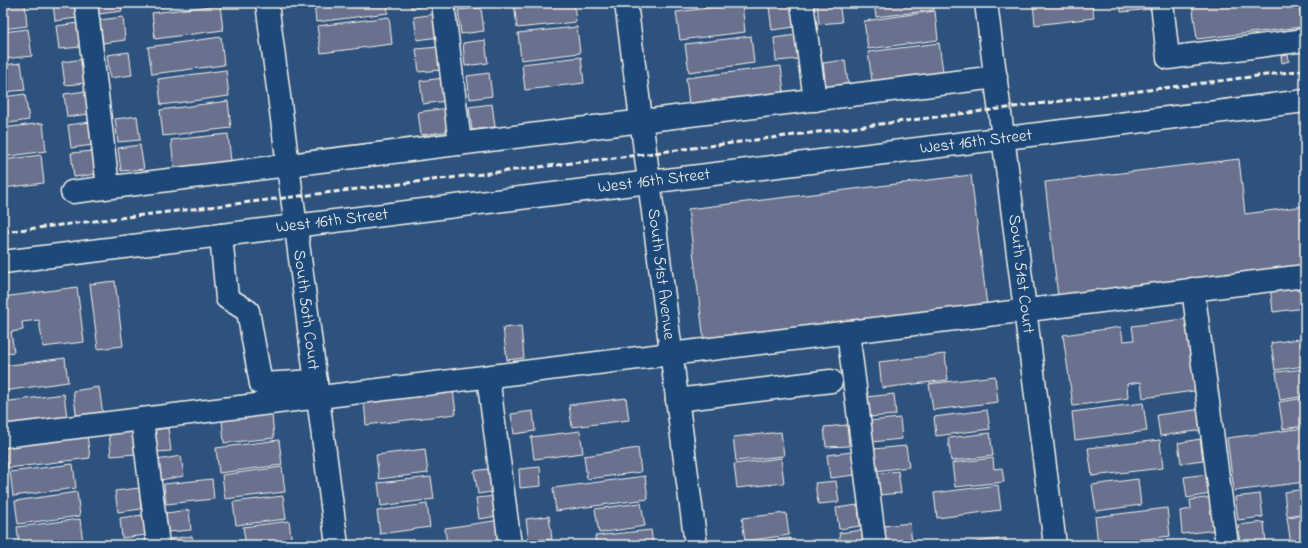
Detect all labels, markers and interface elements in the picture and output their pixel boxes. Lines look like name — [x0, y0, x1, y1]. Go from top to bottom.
street label: West 16th Street — [918, 123, 1034, 161]
street label: West 16th Street — [596, 162, 712, 200]
street label: West 16th Street — [274, 202, 390, 240]
street label: South 51st Avenue — [641, 207, 681, 341]
street label: South 51st Court — [1001, 213, 1041, 335]
street label: South 50th Court — [286, 248, 326, 372]

